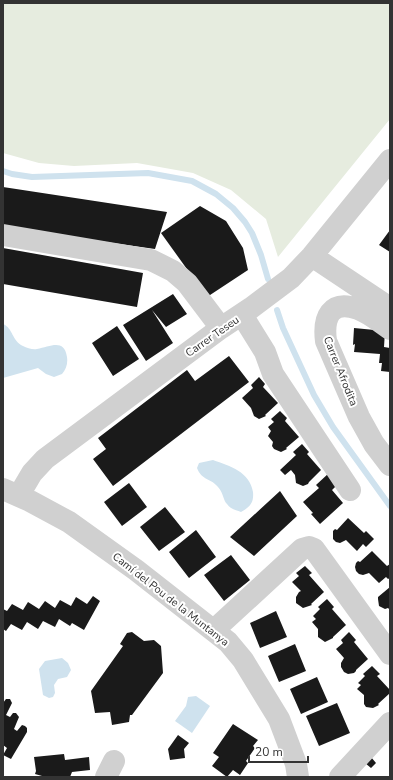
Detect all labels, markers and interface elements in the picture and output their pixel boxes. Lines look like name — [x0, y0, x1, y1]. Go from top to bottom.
street label: Carrer Teseu — [182, 312, 242, 360]
street label: Carrer Afrodita — [320, 334, 361, 408]
street label: Camí del Pou de la Muntanya — [109, 549, 232, 650]
scale bar — [249, 738, 308, 764]
text: 20 m — [255, 744, 283, 760]

